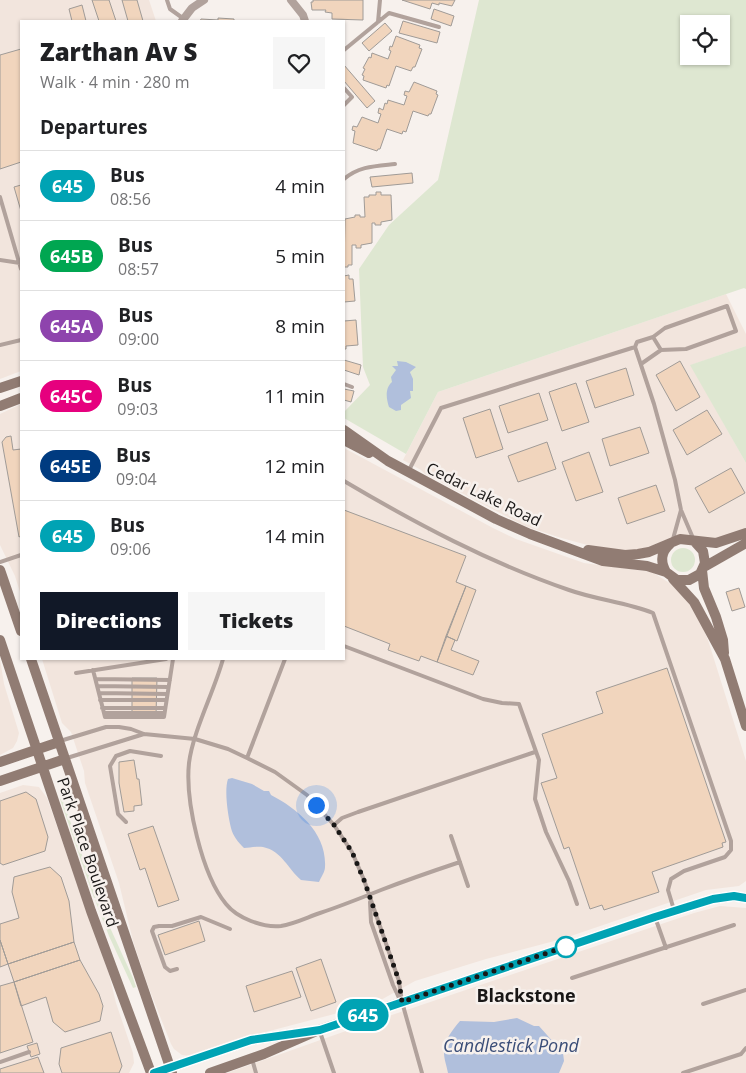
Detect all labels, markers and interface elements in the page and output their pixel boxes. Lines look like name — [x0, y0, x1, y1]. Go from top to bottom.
map controls — [680, 15, 730, 65]
button: locate — [680, 15, 730, 65]
text: Zarthan Av S — [40, 35, 197, 68]
button: heart — [273, 37, 325, 89]
text: Walk · 4 min · 280 m — [40, 71, 190, 93]
text: Departures — [40, 114, 147, 140]
text: Bus — [110, 162, 145, 188]
text: 4 min — [275, 173, 325, 199]
text: 645 — [52, 174, 83, 198]
text: 08:56 — [110, 188, 151, 210]
text: Bus — [118, 232, 153, 258]
text: 5 min — [275, 243, 325, 269]
text: 645B — [50, 244, 93, 268]
text: 08:57 — [118, 258, 159, 280]
text: Bus — [118, 302, 153, 328]
text: 8 min — [275, 313, 325, 339]
text: 645A — [50, 314, 93, 338]
text: 09:00 — [118, 328, 159, 350]
text: Bus — [117, 372, 152, 398]
text: 11 min — [264, 383, 325, 409]
text: 645C — [50, 384, 92, 408]
text: 09:03 — [117, 398, 158, 420]
text: Bus — [116, 442, 151, 468]
text: 12 min — [264, 453, 325, 479]
text: 645E — [50, 454, 91, 478]
street label: Cedar Lake Road — [423, 457, 545, 531]
text: 09:04 — [116, 468, 157, 490]
text: Bus — [110, 512, 145, 538]
text: 14 min — [264, 523, 325, 549]
text: 645 — [52, 524, 83, 548]
text: 09:06 — [110, 538, 151, 560]
button: Directions — [40, 592, 178, 650]
button: Tickets — [188, 592, 325, 650]
street label: Park Place Boulevard — [52, 774, 124, 930]
your location — [304, 793, 329, 818]
unlabelled marker — [555, 936, 577, 958]
district label: Blackstone — [476, 983, 576, 1007]
line badge: 645 — [334, 999, 392, 1031]
text: 645 — [348, 1003, 378, 1027]
water label: Candlestick Pond — [443, 1033, 580, 1057]

